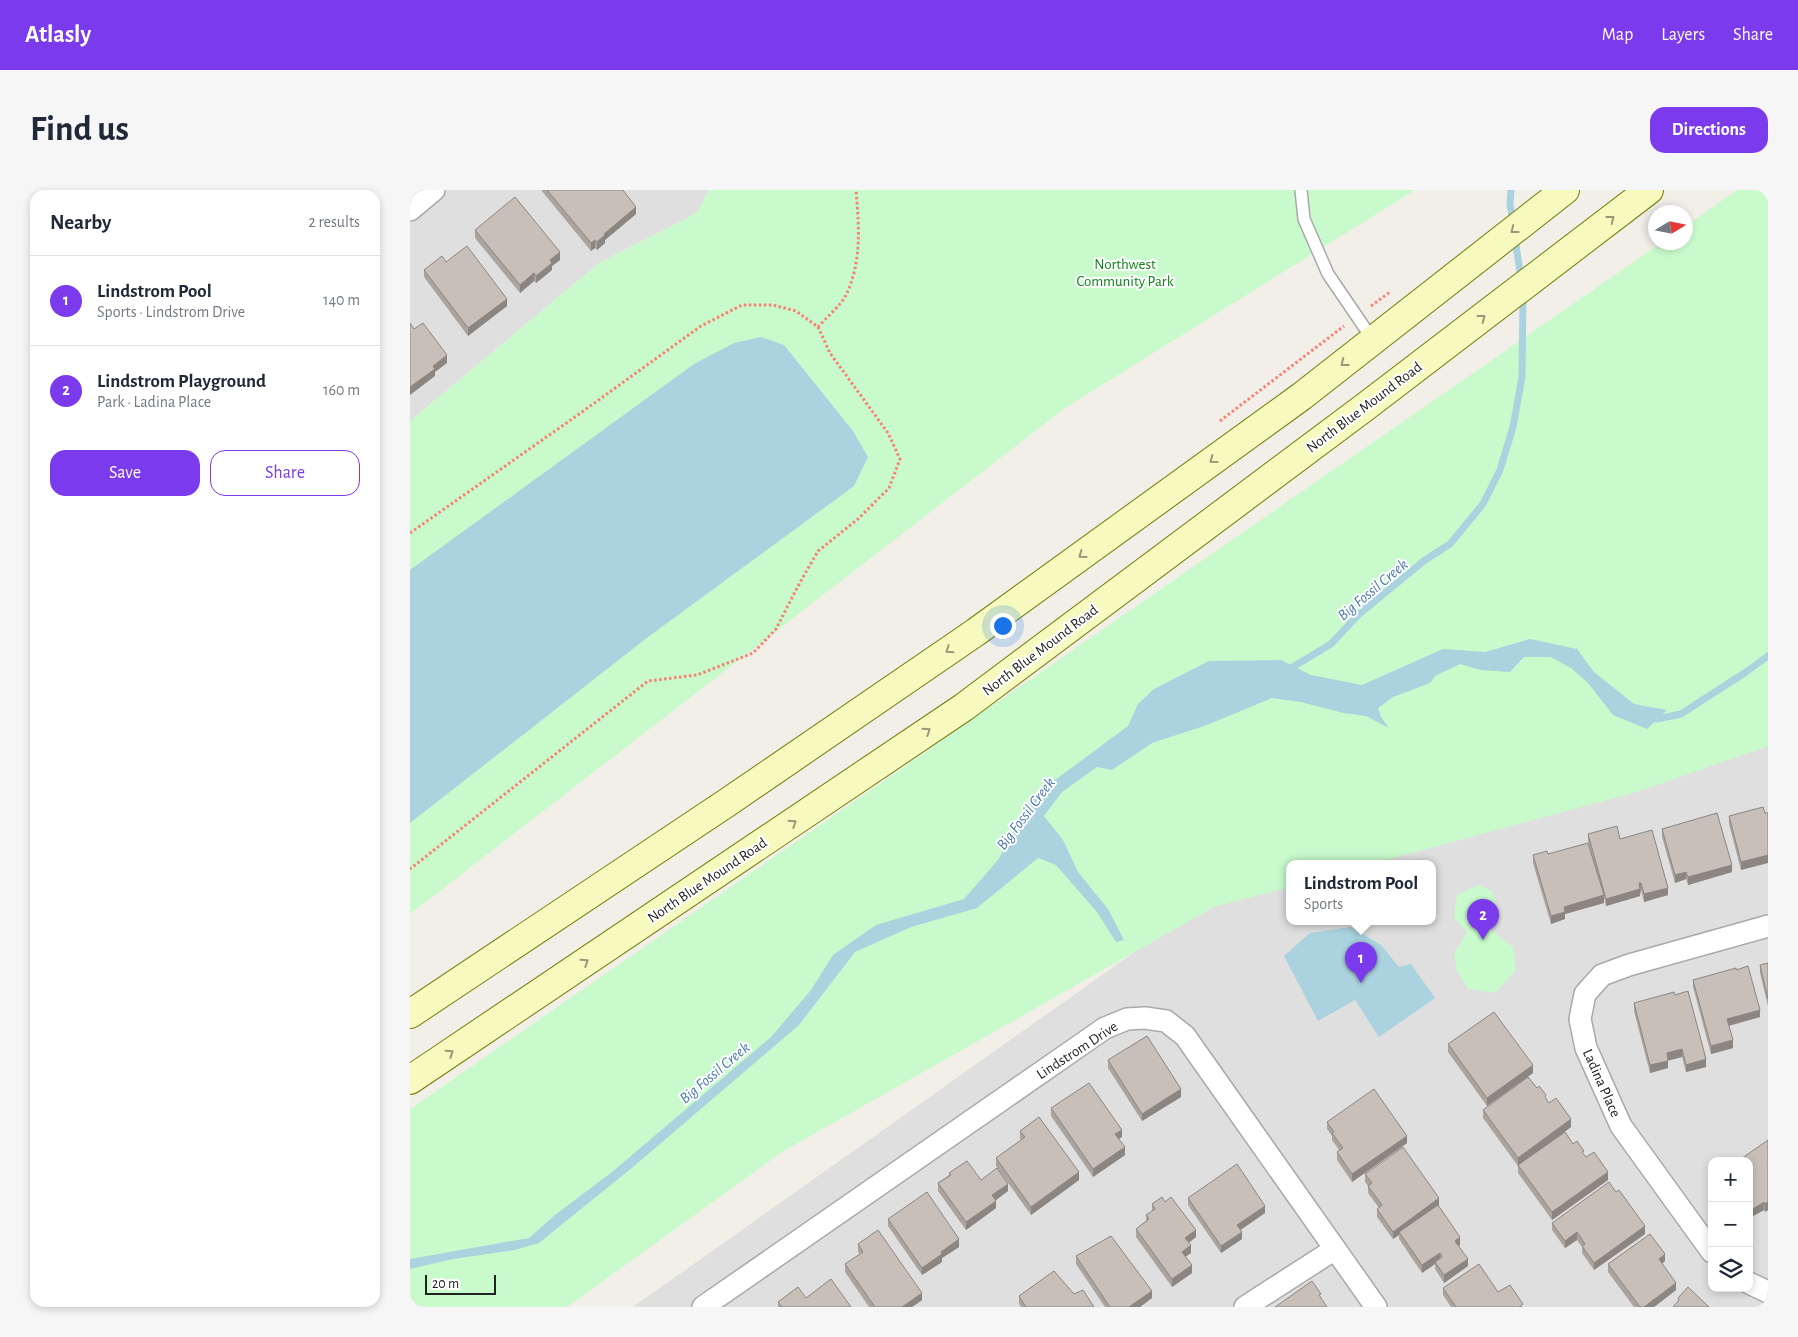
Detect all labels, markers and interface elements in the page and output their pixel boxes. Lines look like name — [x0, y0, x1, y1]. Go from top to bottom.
text: Atlasly — [25, 23, 91, 47]
text: Map — [1602, 26, 1633, 44]
text: Layers — [1661, 26, 1705, 44]
text: Share — [1733, 26, 1773, 44]
button: Directions — [1650, 107, 1768, 153]
text: Find us — [30, 112, 129, 147]
north arrow — [1648, 205, 1693, 250]
text: Nearby — [50, 212, 111, 233]
text: 2 results — [308, 214, 360, 230]
one-way arrow — [1606, 216, 1615, 225]
one-way arrow — [1511, 224, 1520, 233]
park label: Northwest Community Park — [1077, 257, 1174, 289]
text: Lindstrom Pool — [97, 282, 212, 301]
text: 1 — [63, 292, 69, 308]
text: 140 m — [323, 292, 360, 308]
text: Sports · Lindstrom Drive — [97, 304, 245, 320]
one-way arrow — [1476, 315, 1486, 324]
one-way arrow — [1341, 358, 1350, 366]
street label: North Blue Mound Road — [1304, 359, 1425, 456]
text: Lindstrom Playground — [97, 372, 266, 391]
text: 2 — [62, 382, 70, 398]
text: 160 m — [323, 382, 360, 398]
text: Park · Ladina Place — [97, 394, 211, 410]
button: Save — [50, 450, 200, 496]
button: Share — [210, 450, 360, 496]
one-way arrow — [1209, 454, 1219, 463]
one-way arrow — [1078, 549, 1087, 559]
water label: Big Fossil Creek — [1335, 556, 1411, 624]
street label: North Blue Mound Road — [980, 602, 1101, 699]
your location — [990, 613, 1016, 639]
one-way arrow — [946, 644, 955, 653]
one-way arrow — [922, 728, 931, 738]
water label: Big Fossil Creek — [994, 774, 1058, 853]
one-way arrow — [787, 820, 797, 829]
street label: North Blue Mound Road — [645, 835, 770, 926]
popup — [1286, 860, 1436, 925]
text: Lindstrom Pool — [1304, 874, 1418, 893]
text: Sports — [1304, 896, 1343, 912]
pin: 2 — [1467, 899, 1499, 940]
pin: 1 — [1345, 942, 1377, 983]
one-way arrow — [580, 959, 589, 968]
street label: Lindstrom Drive — [1034, 1019, 1121, 1082]
water label: Big Fossil Creek — [677, 1039, 753, 1107]
street label: Ladina Place — [1580, 1047, 1623, 1120]
one-way arrow — [445, 1050, 454, 1059]
map controls — [1708, 1157, 1753, 1292]
button: + — [1708, 1157, 1753, 1202]
button: − — [1708, 1202, 1753, 1247]
button: layers — [1708, 1247, 1753, 1292]
scale bar — [425, 1272, 496, 1295]
text: 20 m — [432, 1277, 459, 1291]

